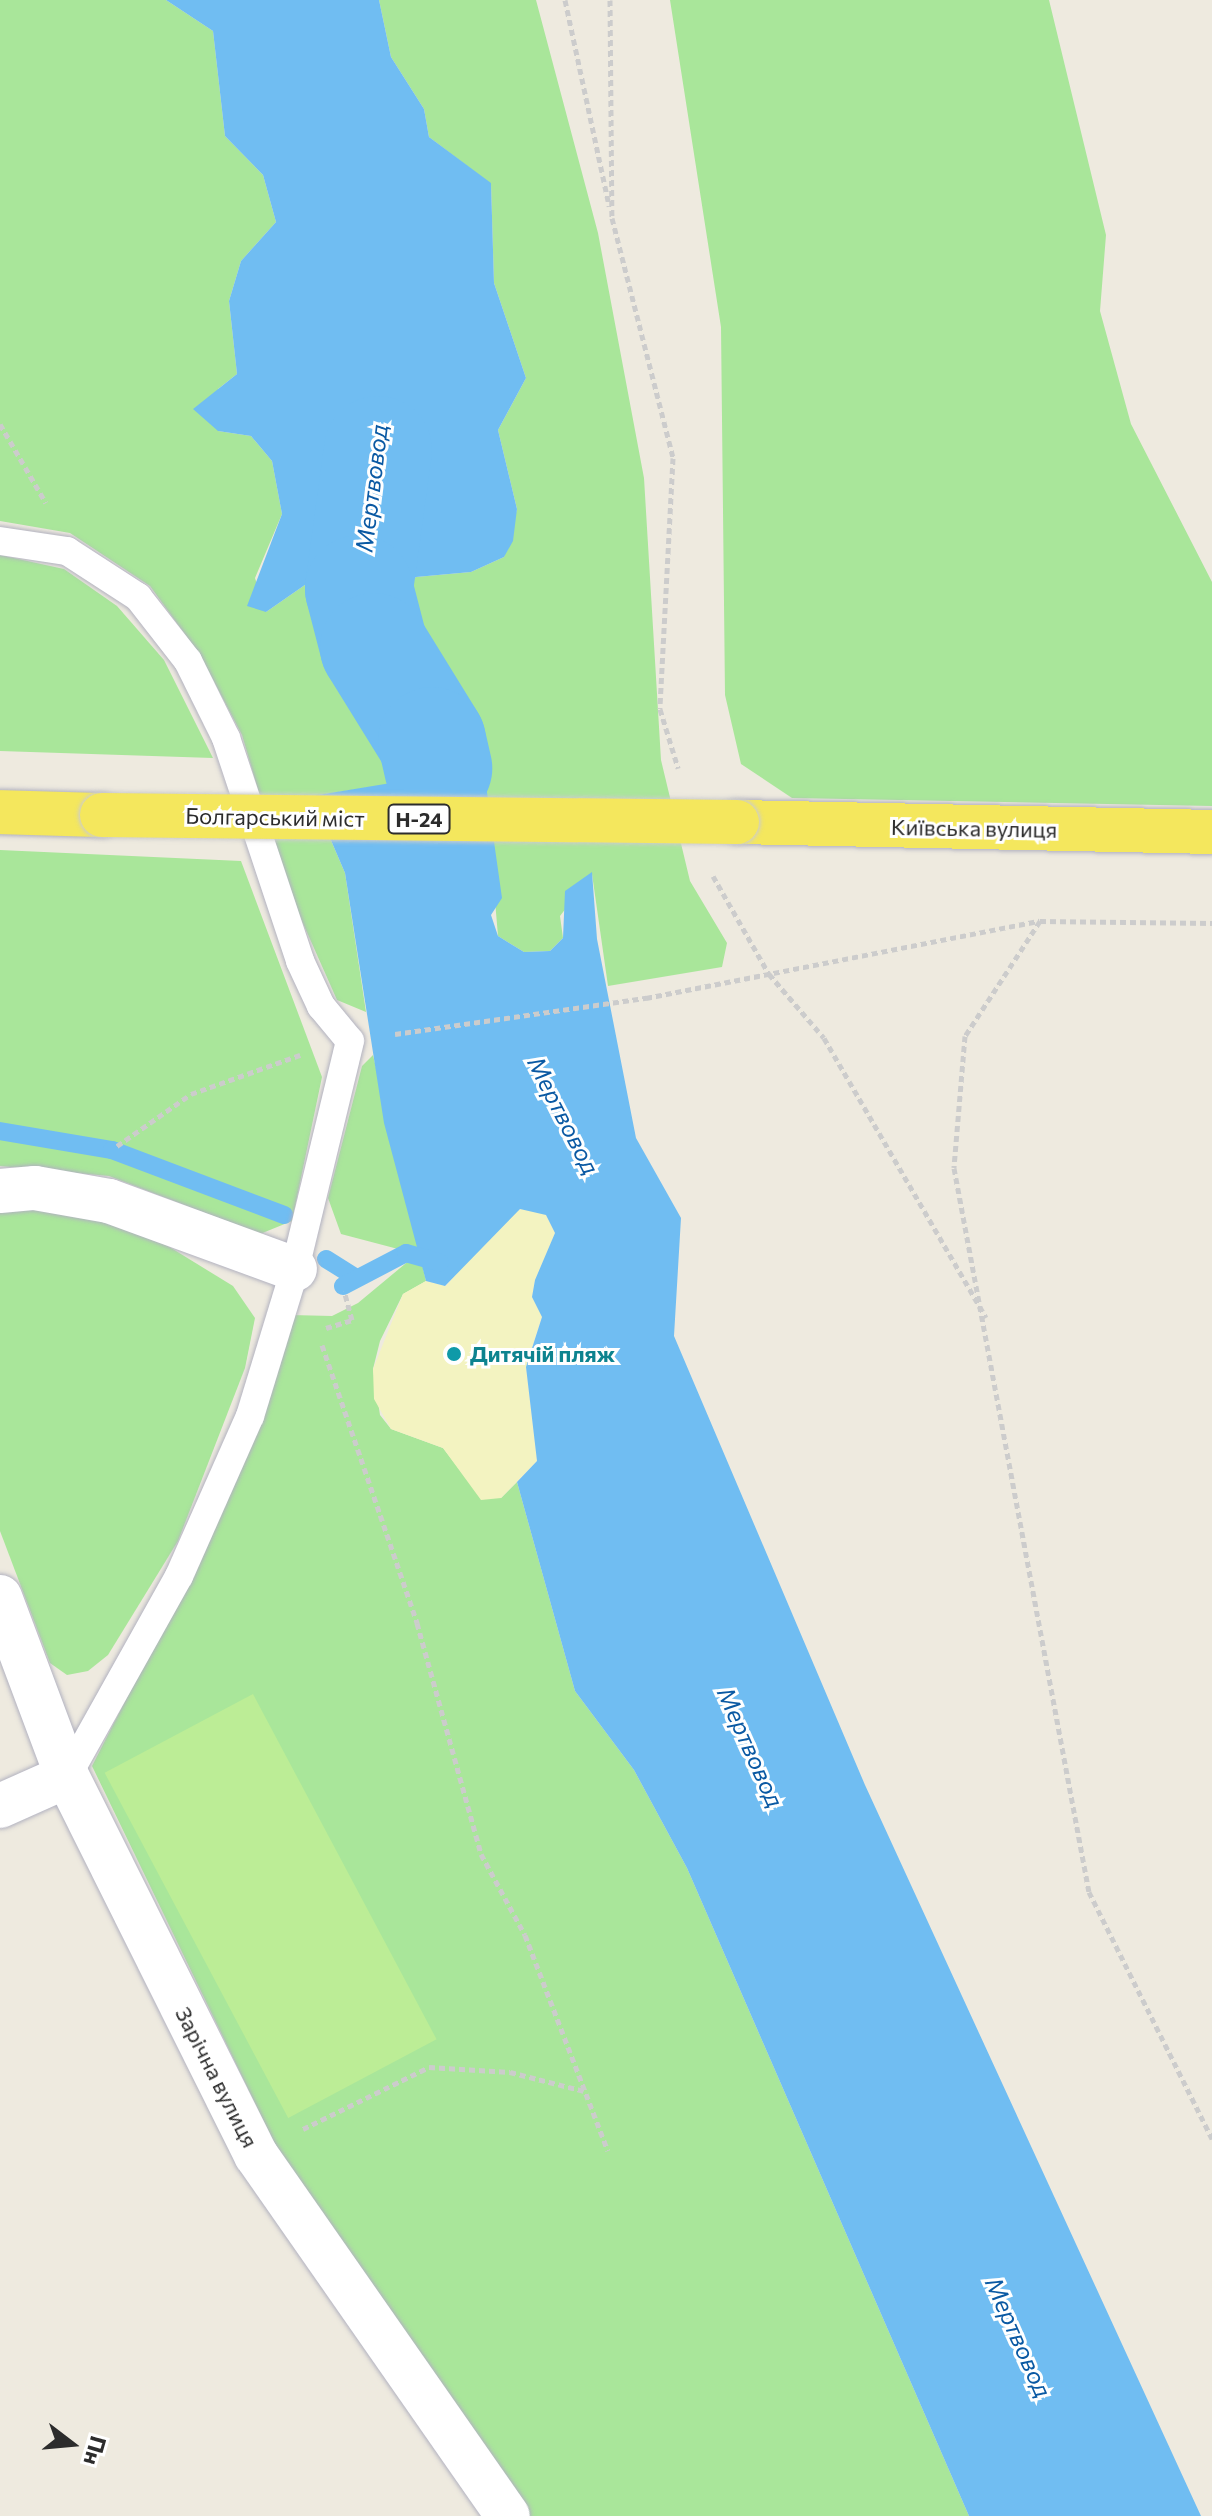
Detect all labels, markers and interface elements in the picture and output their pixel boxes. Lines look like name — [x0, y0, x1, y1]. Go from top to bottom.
water label: Мертвовод — [349, 422, 393, 554]
street label: Болгарський міст — [185, 802, 365, 832]
road number: Н-24 — [387, 803, 451, 835]
street label: Київська вулиця — [891, 813, 1057, 843]
water label: Мертвовод — [522, 1051, 606, 1179]
place label: Дитячій пляж — [470, 1341, 615, 1367]
marker: Дитячій пляж — [445, 1345, 463, 1363]
water label: Мертвовод — [712, 1682, 790, 1812]
street label: Зарічна вулиця — [170, 2002, 264, 2152]
water label: Мертвовод — [980, 2272, 1058, 2402]
north arrow — [32, 2404, 112, 2484]
text: Пн — [79, 2433, 113, 2468]

